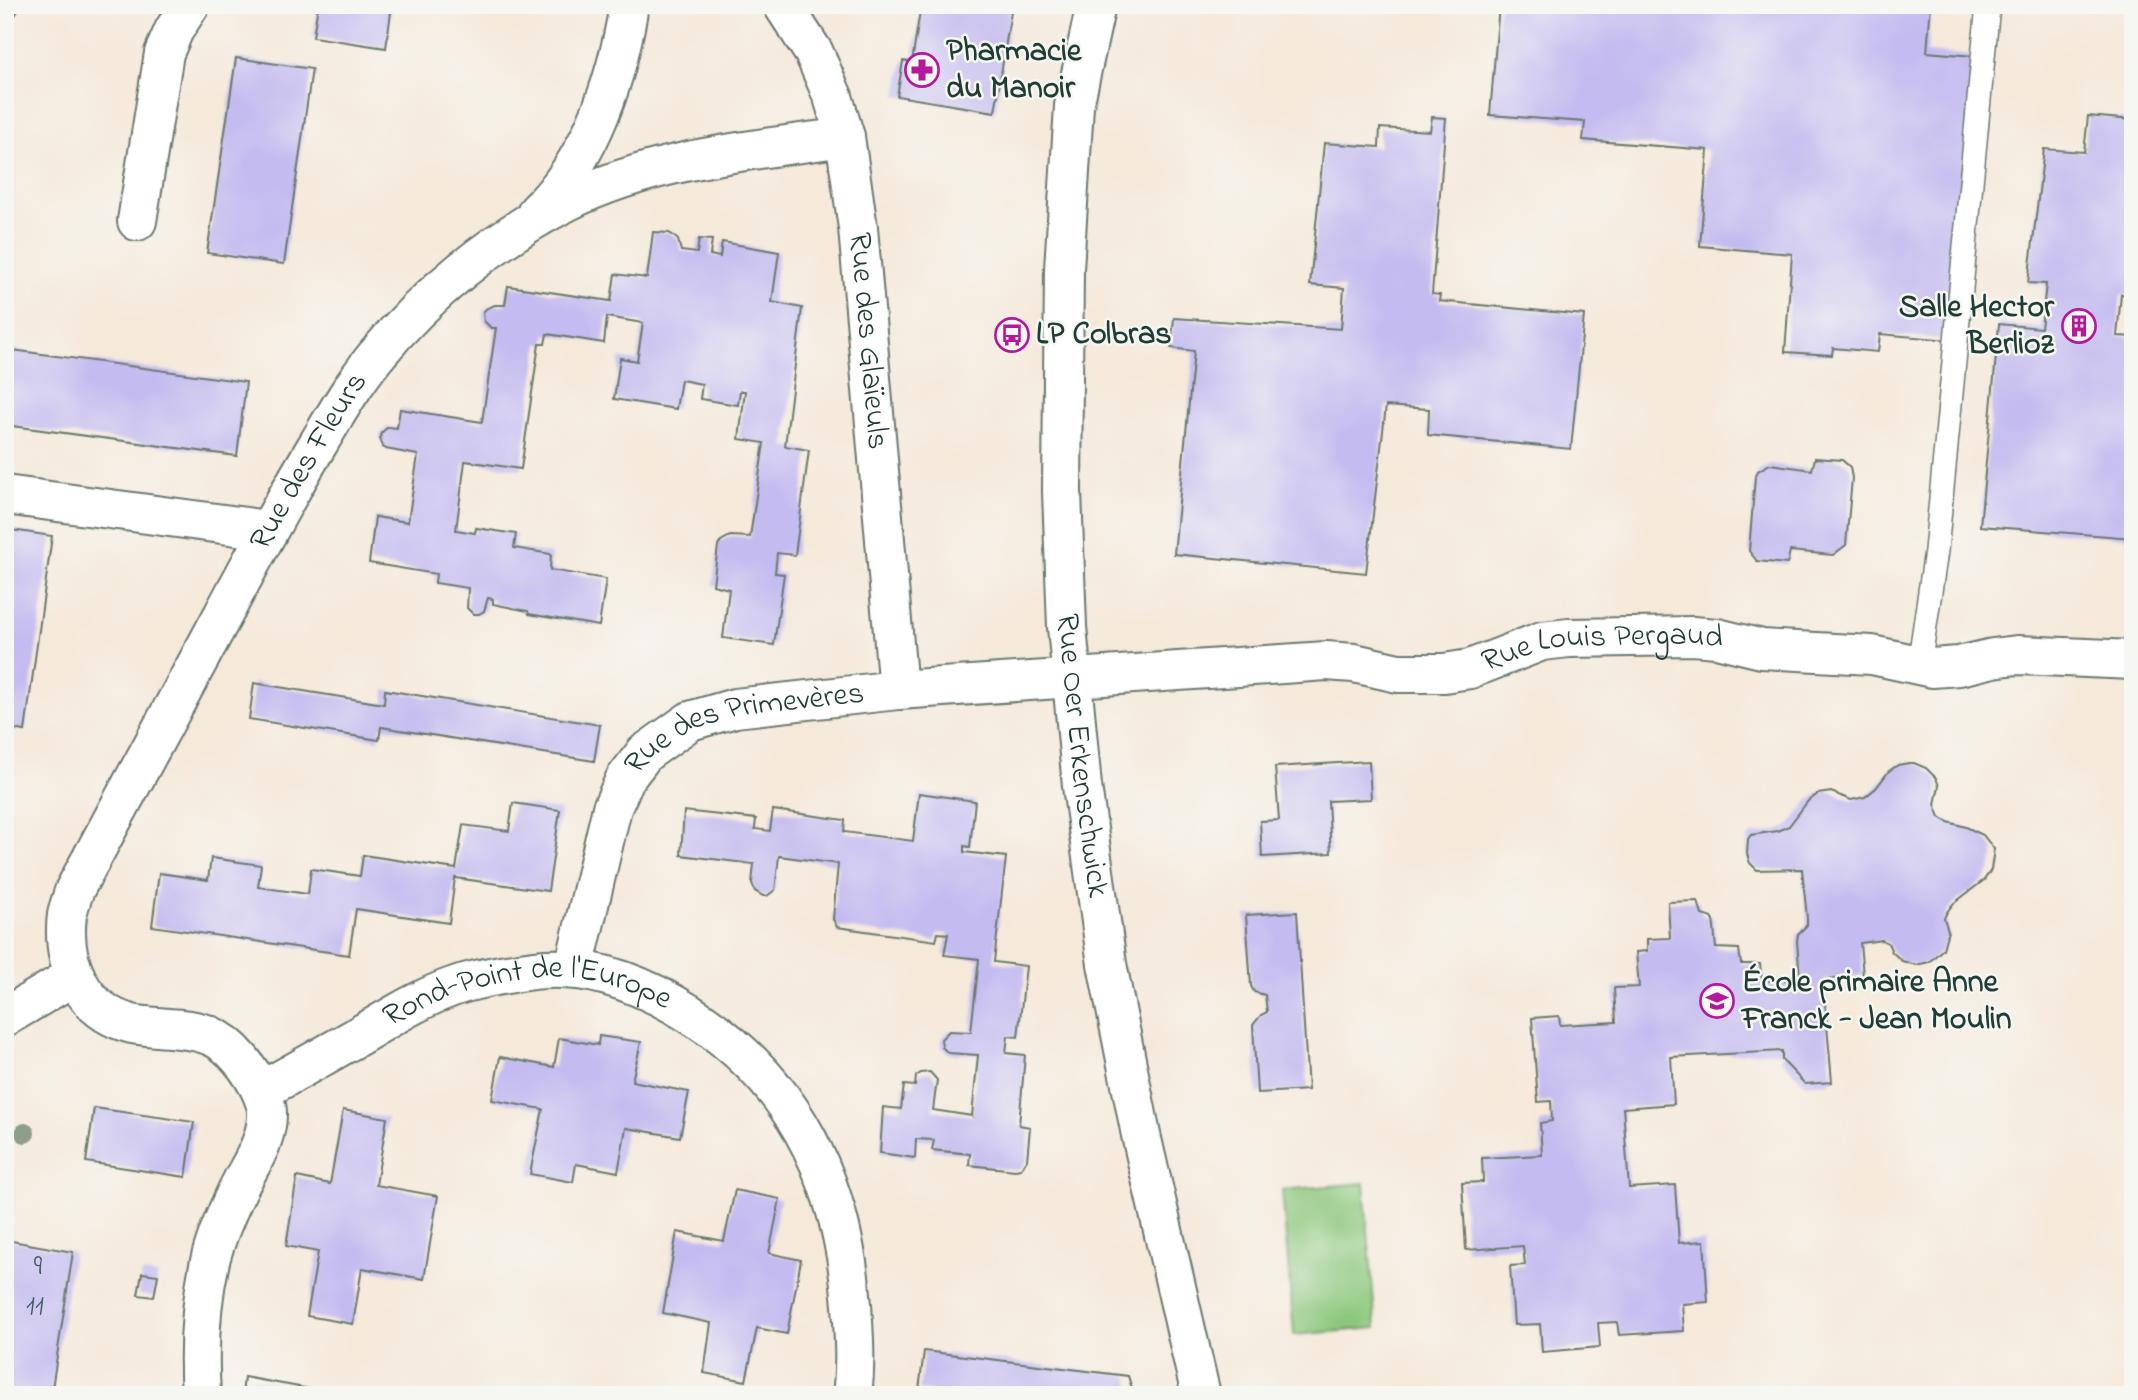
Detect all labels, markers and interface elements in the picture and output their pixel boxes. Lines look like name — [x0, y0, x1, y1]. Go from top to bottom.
place label: Pharmacie du Manoir — [946, 29, 1083, 113]
pharmacy icon: Pharmacie du Manoir — [903, 51, 941, 89]
street label: Rue des Glaïeuls — [835, 230, 901, 451]
place label: Salle Hector Berlioz — [1899, 285, 2055, 369]
building icon: Salle Hector Berlioz — [2060, 307, 2098, 345]
place label: LP Colbras — [1036, 312, 1171, 359]
bus stop icon: LP Colbras — [993, 316, 1031, 354]
street label: Rue des Fleurs — [238, 363, 380, 559]
street label: Rue Oer Erkenschwick — [1043, 612, 1121, 902]
street label: Rue Louis Pergaud — [1475, 612, 1725, 686]
street label: Rue des Primevères — [613, 670, 867, 785]
street label: Rond-Point de l'Europe — [375, 945, 681, 1040]
place label: École primaire Anne Franck - Jean Moulin — [1740, 960, 2012, 1044]
school or university icon: École primaire Anne Franck - Jean Moulin — [1698, 982, 1736, 1020]
house number: 9 — [34, 1247, 43, 1288]
house number: 11 — [26, 1287, 44, 1328]

